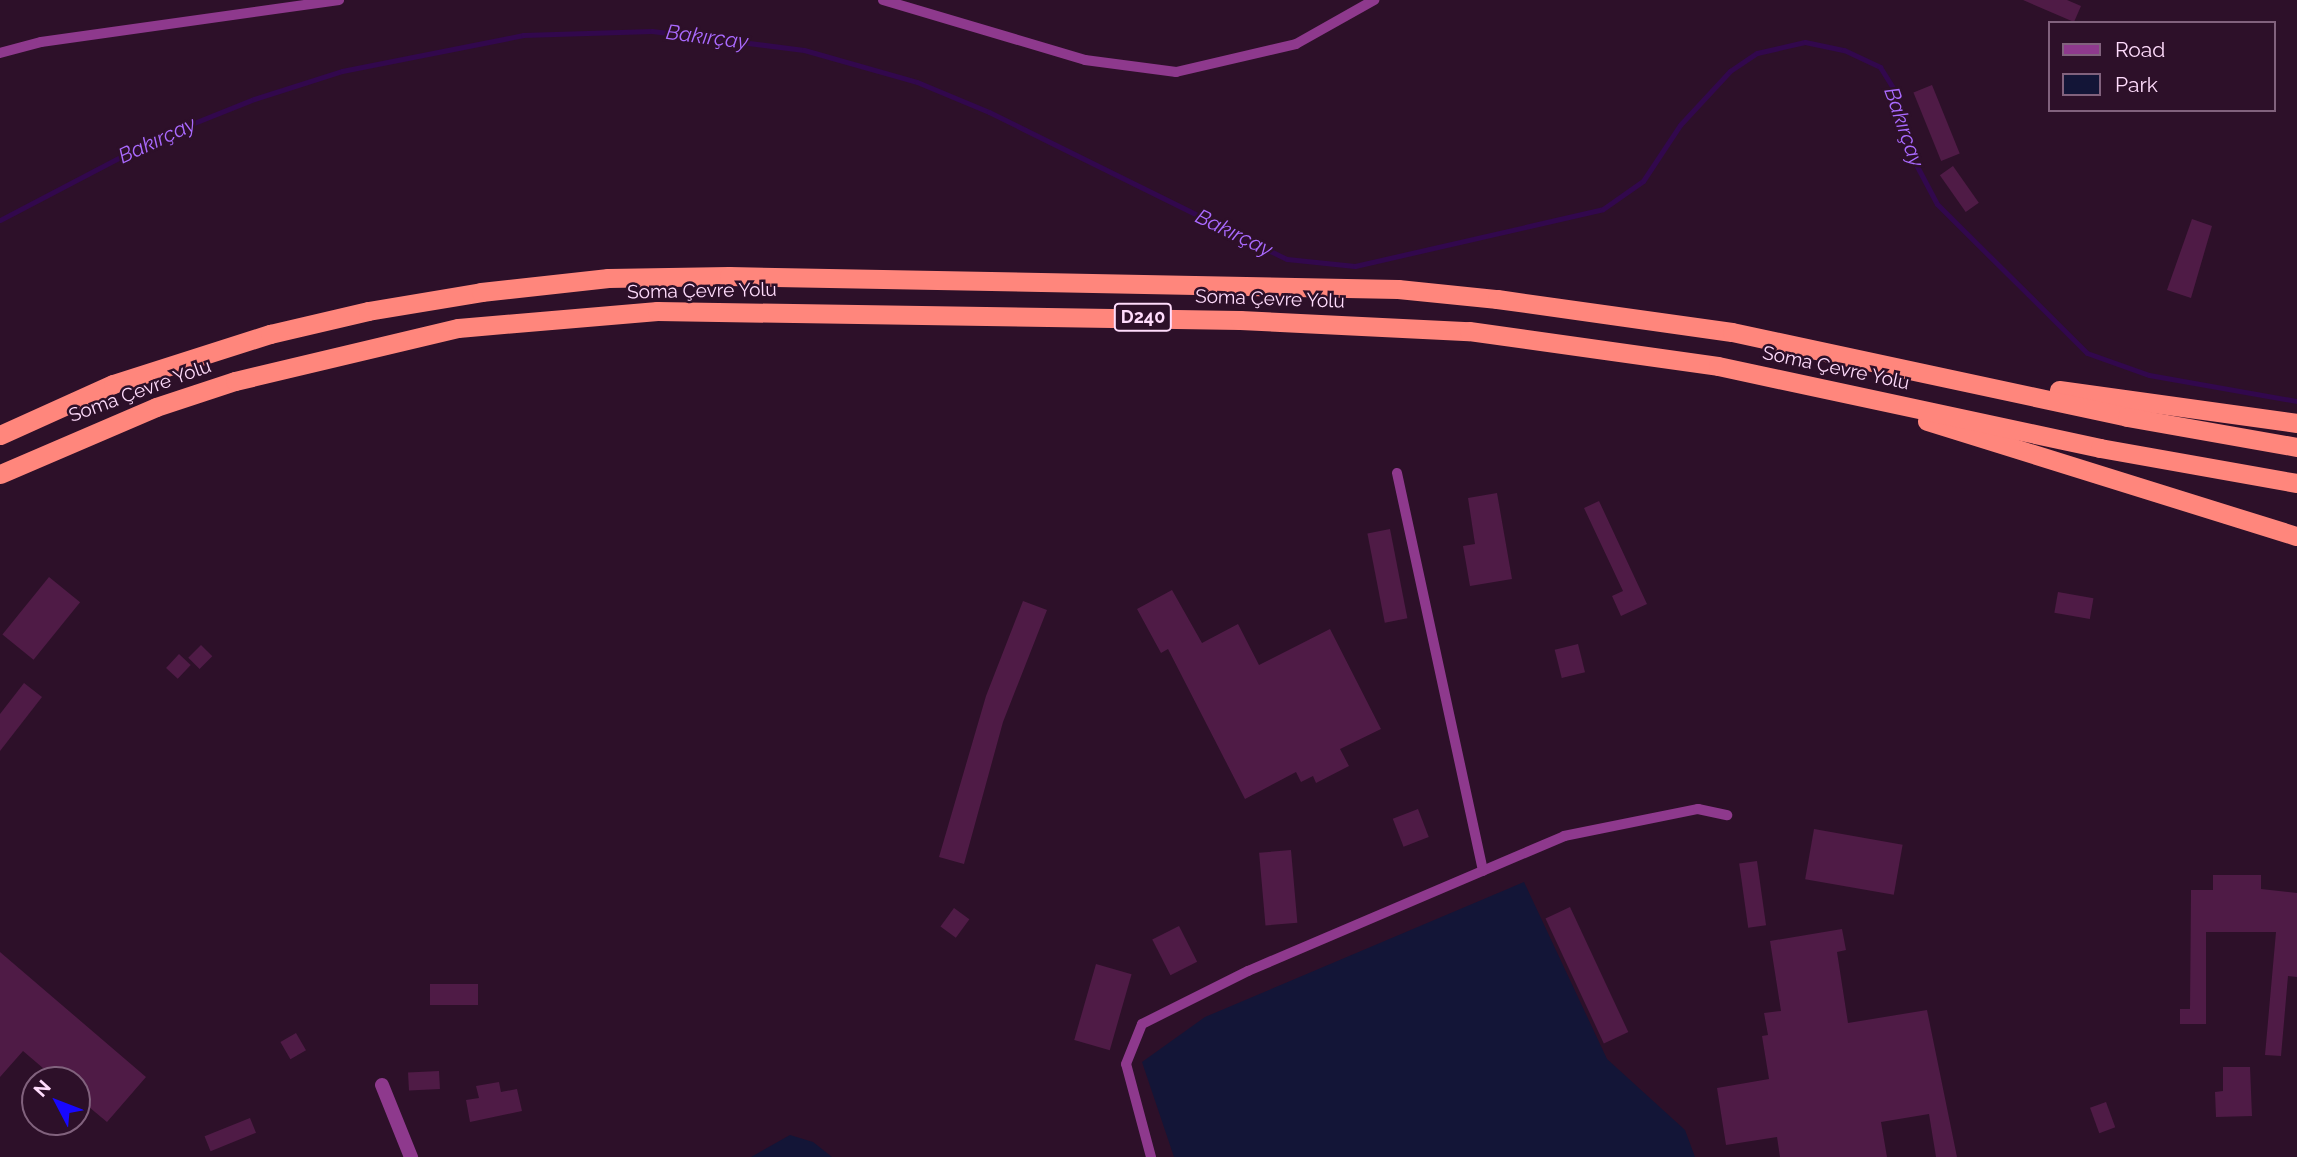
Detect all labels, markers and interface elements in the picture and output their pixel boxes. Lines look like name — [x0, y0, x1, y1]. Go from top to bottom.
water label: Bakırçay — [665, 19, 749, 55]
legend — [2048, 21, 2276, 112]
text: Road — [2115, 37, 2165, 62]
text: Park — [2115, 72, 2158, 97]
water label: Bakırçay — [1879, 84, 1929, 170]
water label: Bakırçay — [114, 111, 200, 169]
water label: Bakırçay — [1191, 204, 1277, 262]
street label: Soma Çevre Yolu — [627, 278, 777, 304]
street label: Soma Çevre Yolu — [1195, 285, 1345, 313]
road number: D240 — [1113, 302, 1173, 332]
street label: Soma Çevre Yolu — [1760, 341, 1912, 395]
street label: Soma Çevre Yolu — [65, 355, 215, 427]
north arrow — [21, 1066, 91, 1136]
text: N — [29, 1076, 55, 1101]

